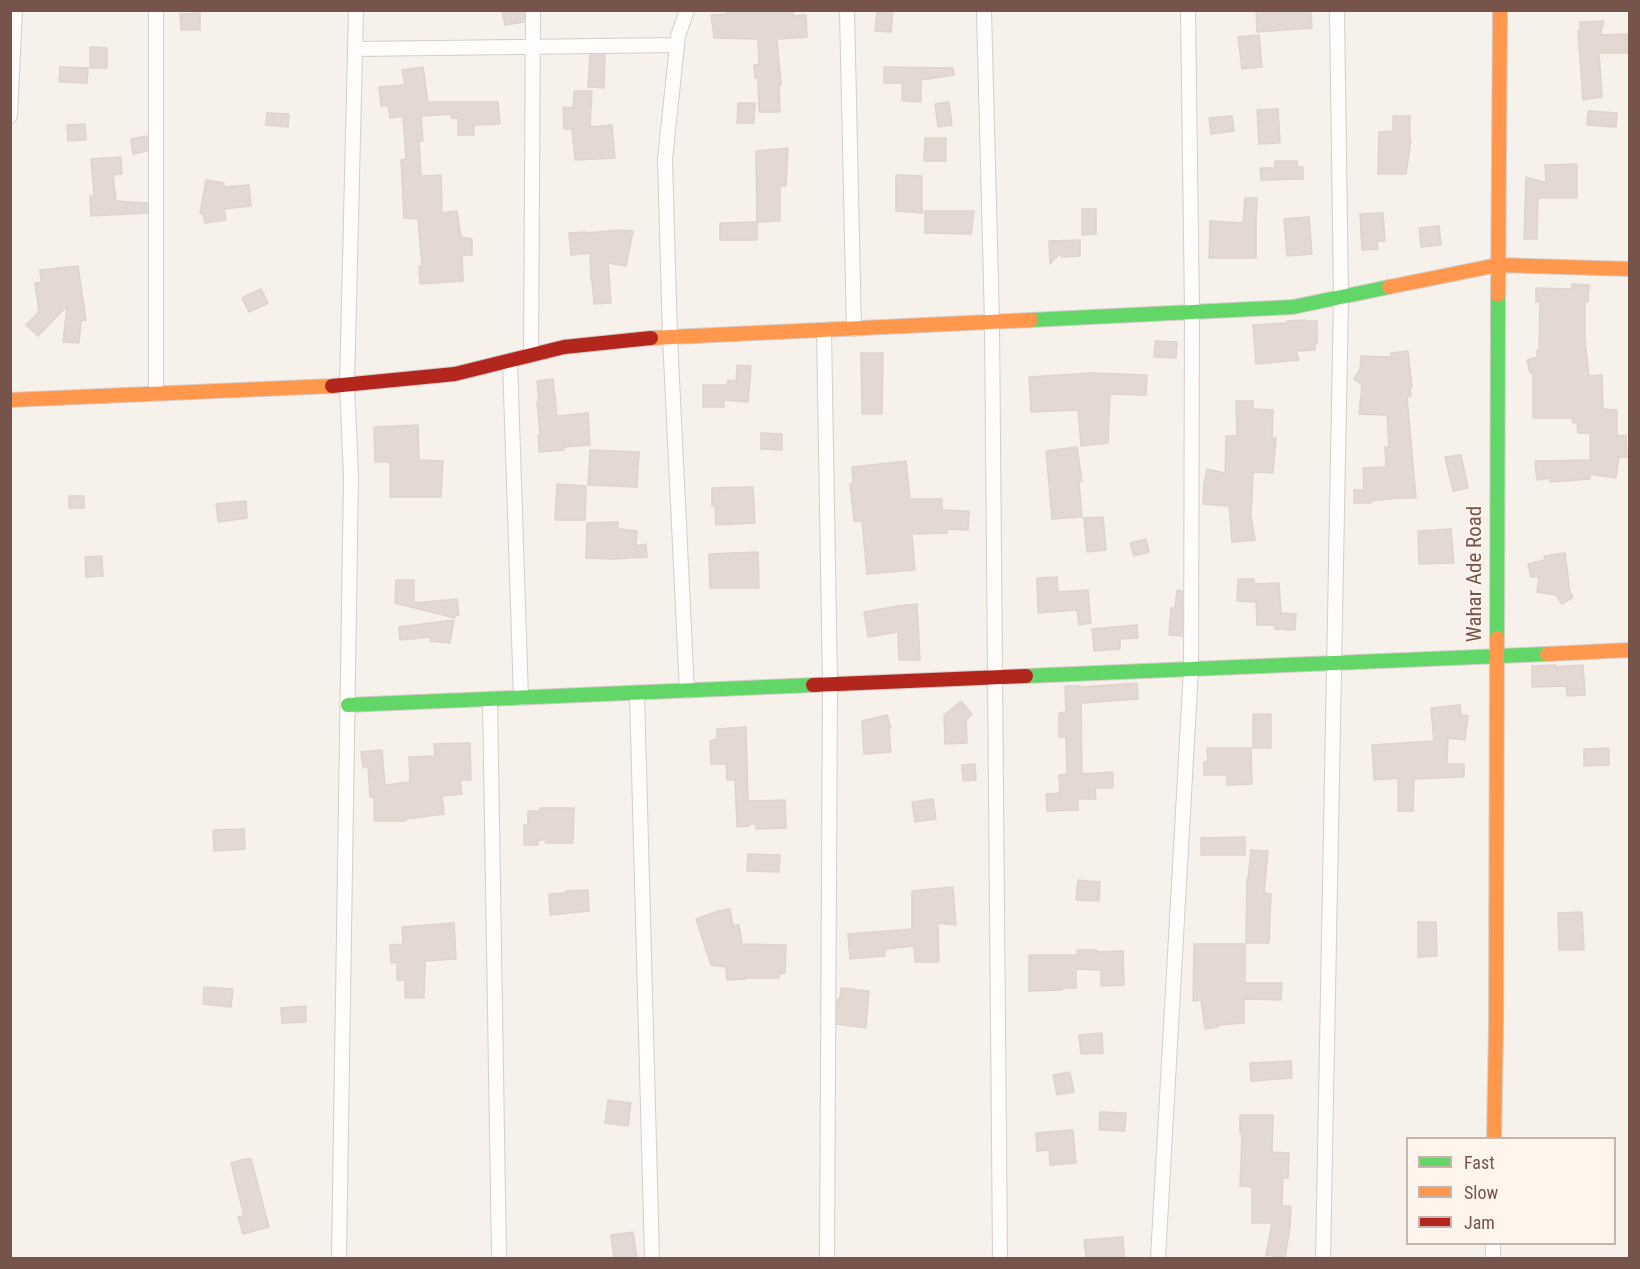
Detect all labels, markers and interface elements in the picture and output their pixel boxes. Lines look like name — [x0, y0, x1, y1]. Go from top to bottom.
street label: Wahar Ade Road — [1463, 506, 1489, 642]
legend — [1406, 1137, 1616, 1245]
text: Fast — [1464, 1152, 1495, 1173]
text: Slow — [1464, 1182, 1498, 1203]
text: Jam — [1464, 1212, 1495, 1233]

